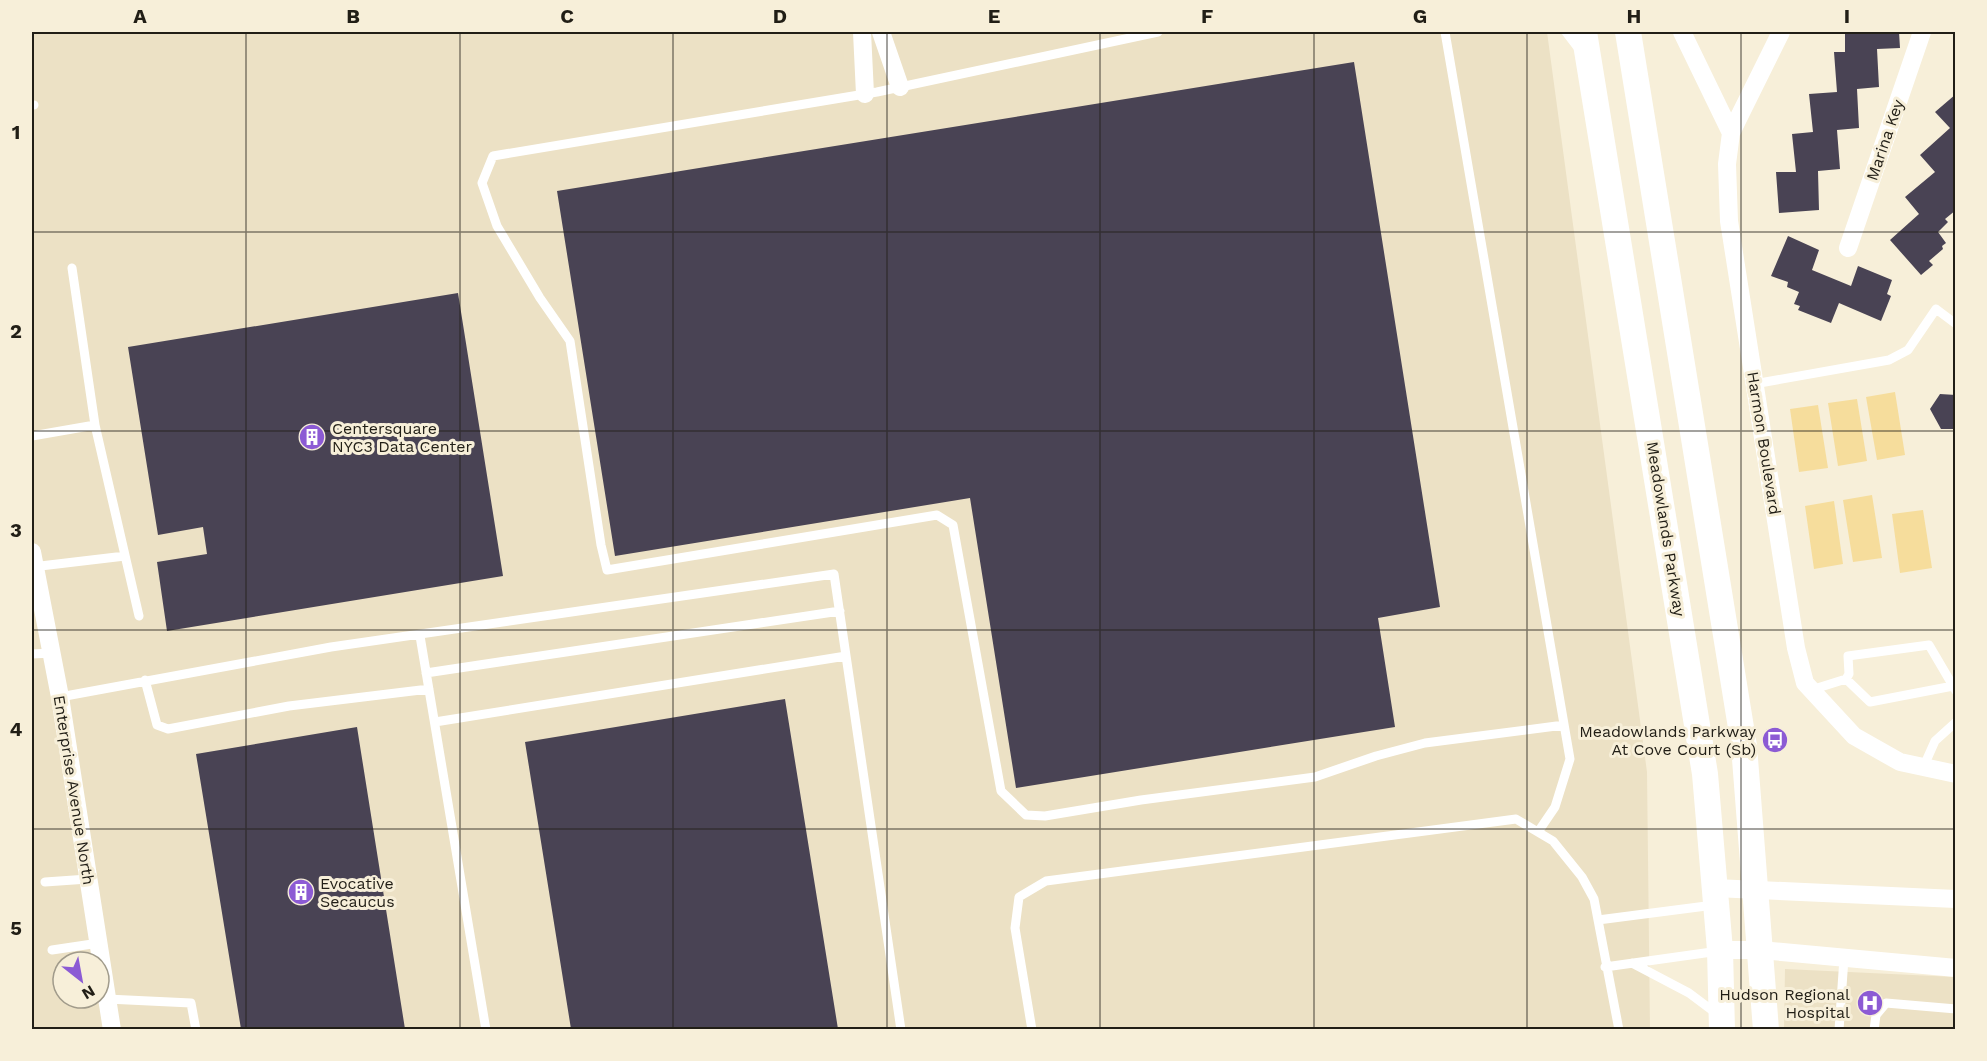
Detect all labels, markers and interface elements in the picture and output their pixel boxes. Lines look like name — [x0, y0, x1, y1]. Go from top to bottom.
text: A — [133, 4, 147, 28]
text: B — [346, 4, 360, 28]
text: C — [560, 4, 574, 28]
text: D — [773, 4, 787, 28]
text: E — [988, 4, 1000, 28]
text: F — [1201, 4, 1213, 28]
text: G — [1413, 4, 1427, 28]
text: H — [1627, 4, 1641, 28]
text: I — [1844, 4, 1850, 28]
street label: Marina Key — [1862, 96, 1908, 183]
text: 1 — [12, 120, 20, 144]
text: 2 — [10, 319, 22, 343]
street label: Harmon Boulevard — [1743, 370, 1785, 516]
place label: Centersquare NYC3 Data Center — [332, 419, 472, 456]
building icon: Centersquare NYC3 Data Center — [297, 422, 327, 452]
street label: Meadowlands Parkway — [1643, 440, 1689, 619]
text: 3 — [10, 518, 22, 542]
street label: Enterprise Avenue North — [50, 694, 98, 886]
text: 4 — [10, 717, 23, 741]
place label: Meadowlands Parkway At Cove Court (Sb) — [1579, 722, 1757, 759]
bus stop icon: Meadowlands Parkway At Cove Court (Sb) — [1760, 725, 1790, 755]
place label: Evocative Secaucus — [320, 874, 395, 911]
building icon: Evocative Secaucus — [286, 877, 316, 907]
text: 5 — [10, 916, 22, 940]
north arrow — [51, 950, 111, 1010]
text: N — [78, 981, 98, 1004]
place label: Hudson Regional Hospital — [1719, 985, 1850, 1022]
hospital icon: Hudson Regional Hospital — [1855, 988, 1885, 1018]

